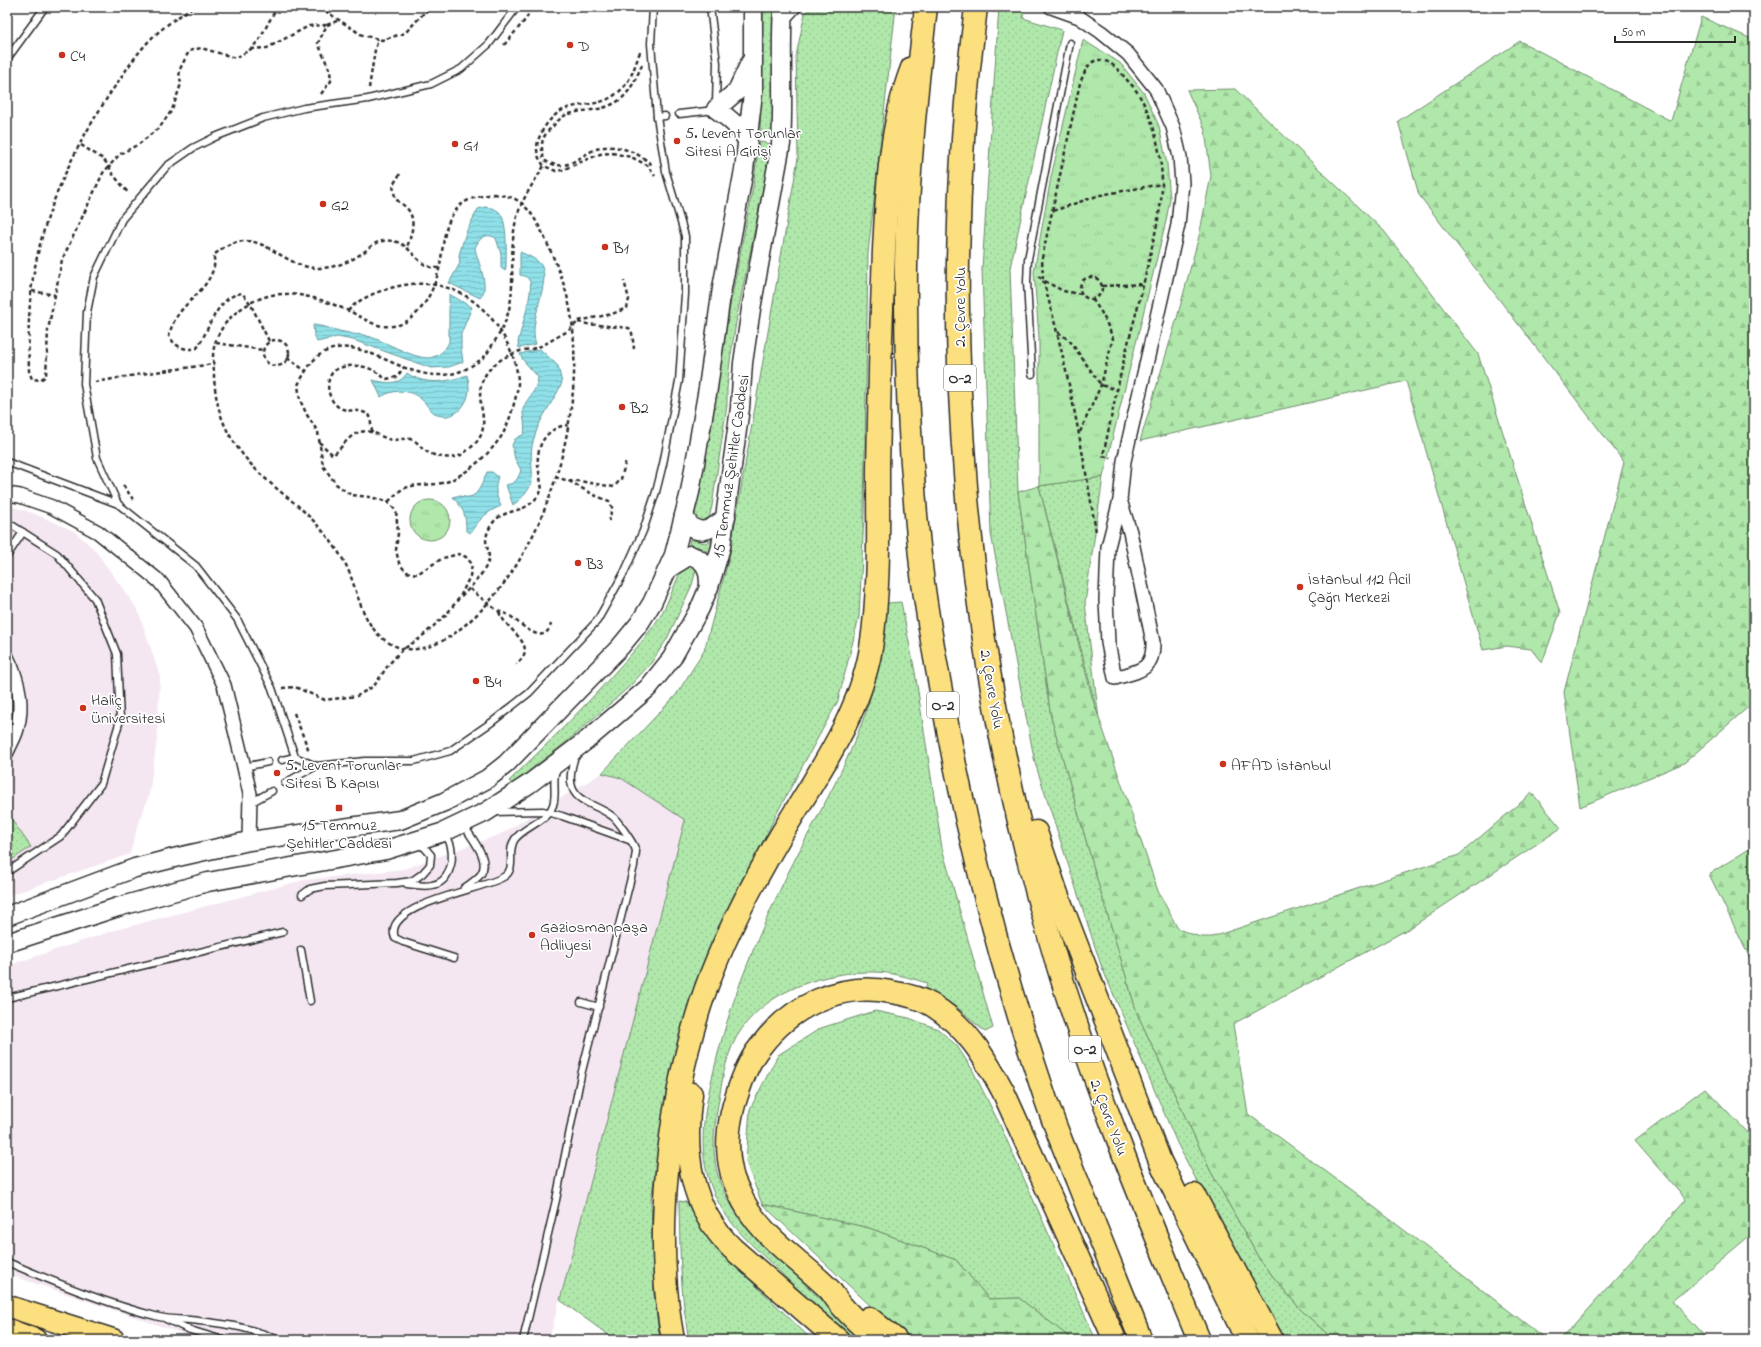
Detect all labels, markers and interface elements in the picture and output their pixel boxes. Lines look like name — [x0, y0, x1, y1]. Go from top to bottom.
scale bar — [1615, 18, 1735, 44]
text: 50 m — [1621, 24, 1645, 42]
place label: D — [577, 35, 590, 59]
marker: D — [565, 40, 575, 50]
place label: C4 — [70, 45, 86, 69]
marker: C4 — [57, 50, 67, 60]
place label: 5. Levent Torunlar Sitesi A Girişi — [685, 122, 801, 164]
place label: G1 — [463, 134, 478, 158]
marker: 5. Levent Torunlar Sitesi A Girişi — [672, 136, 682, 146]
marker: G1 — [450, 139, 460, 149]
place label: G2 — [331, 194, 349, 218]
marker: G2 — [318, 199, 328, 209]
place label: B1 — [612, 237, 629, 261]
marker: B1 — [600, 242, 610, 252]
street label: 2. Çevre Yolu — [949, 267, 973, 347]
road number: O-2 — [944, 365, 976, 391]
street label: 15 Temmuz Şehitler Caddesi — [707, 373, 757, 560]
place label: B2 — [629, 397, 649, 421]
marker: B2 — [617, 402, 627, 412]
place label: B3 — [585, 553, 603, 577]
marker: B3 — [573, 558, 583, 568]
place label: İstanbul 112 Acil Çağrı Merkezi — [1308, 568, 1411, 610]
marker: İstanbul 112 Acil Çağrı Merkezi — [1295, 582, 1305, 592]
street label: 2. Çevre Yolu — [972, 648, 1010, 731]
place label: B4 — [483, 671, 502, 695]
marker: B4 — [471, 676, 481, 686]
place label: Haliç Üniversitesi — [91, 689, 165, 731]
road number: O-2 — [927, 692, 959, 718]
marker: Haliç Üniversitesi — [78, 703, 88, 713]
place label: 5. Levent Torunlar Sitesi B Kapısı — [285, 754, 401, 796]
place label: AFAD İstanbul — [1231, 754, 1331, 778]
marker: AFAD İstanbul — [1218, 759, 1228, 769]
marker: 5. Levent Torunlar Sitesi B Kapısı — [272, 768, 282, 778]
marker: 15 Temmuz Şehitler Caddesi — [334, 803, 344, 813]
place label: 15 Temmuz Şehitler Caddesi — [286, 814, 392, 856]
place label: Gaziosmanpaşa Adliyesi — [540, 916, 648, 958]
marker: Gaziosmanpaşa Adliyesi — [527, 930, 537, 940]
road number: O-2 — [1069, 1036, 1101, 1062]
street label: 2. Çevre Yolu — [1083, 1076, 1134, 1159]

